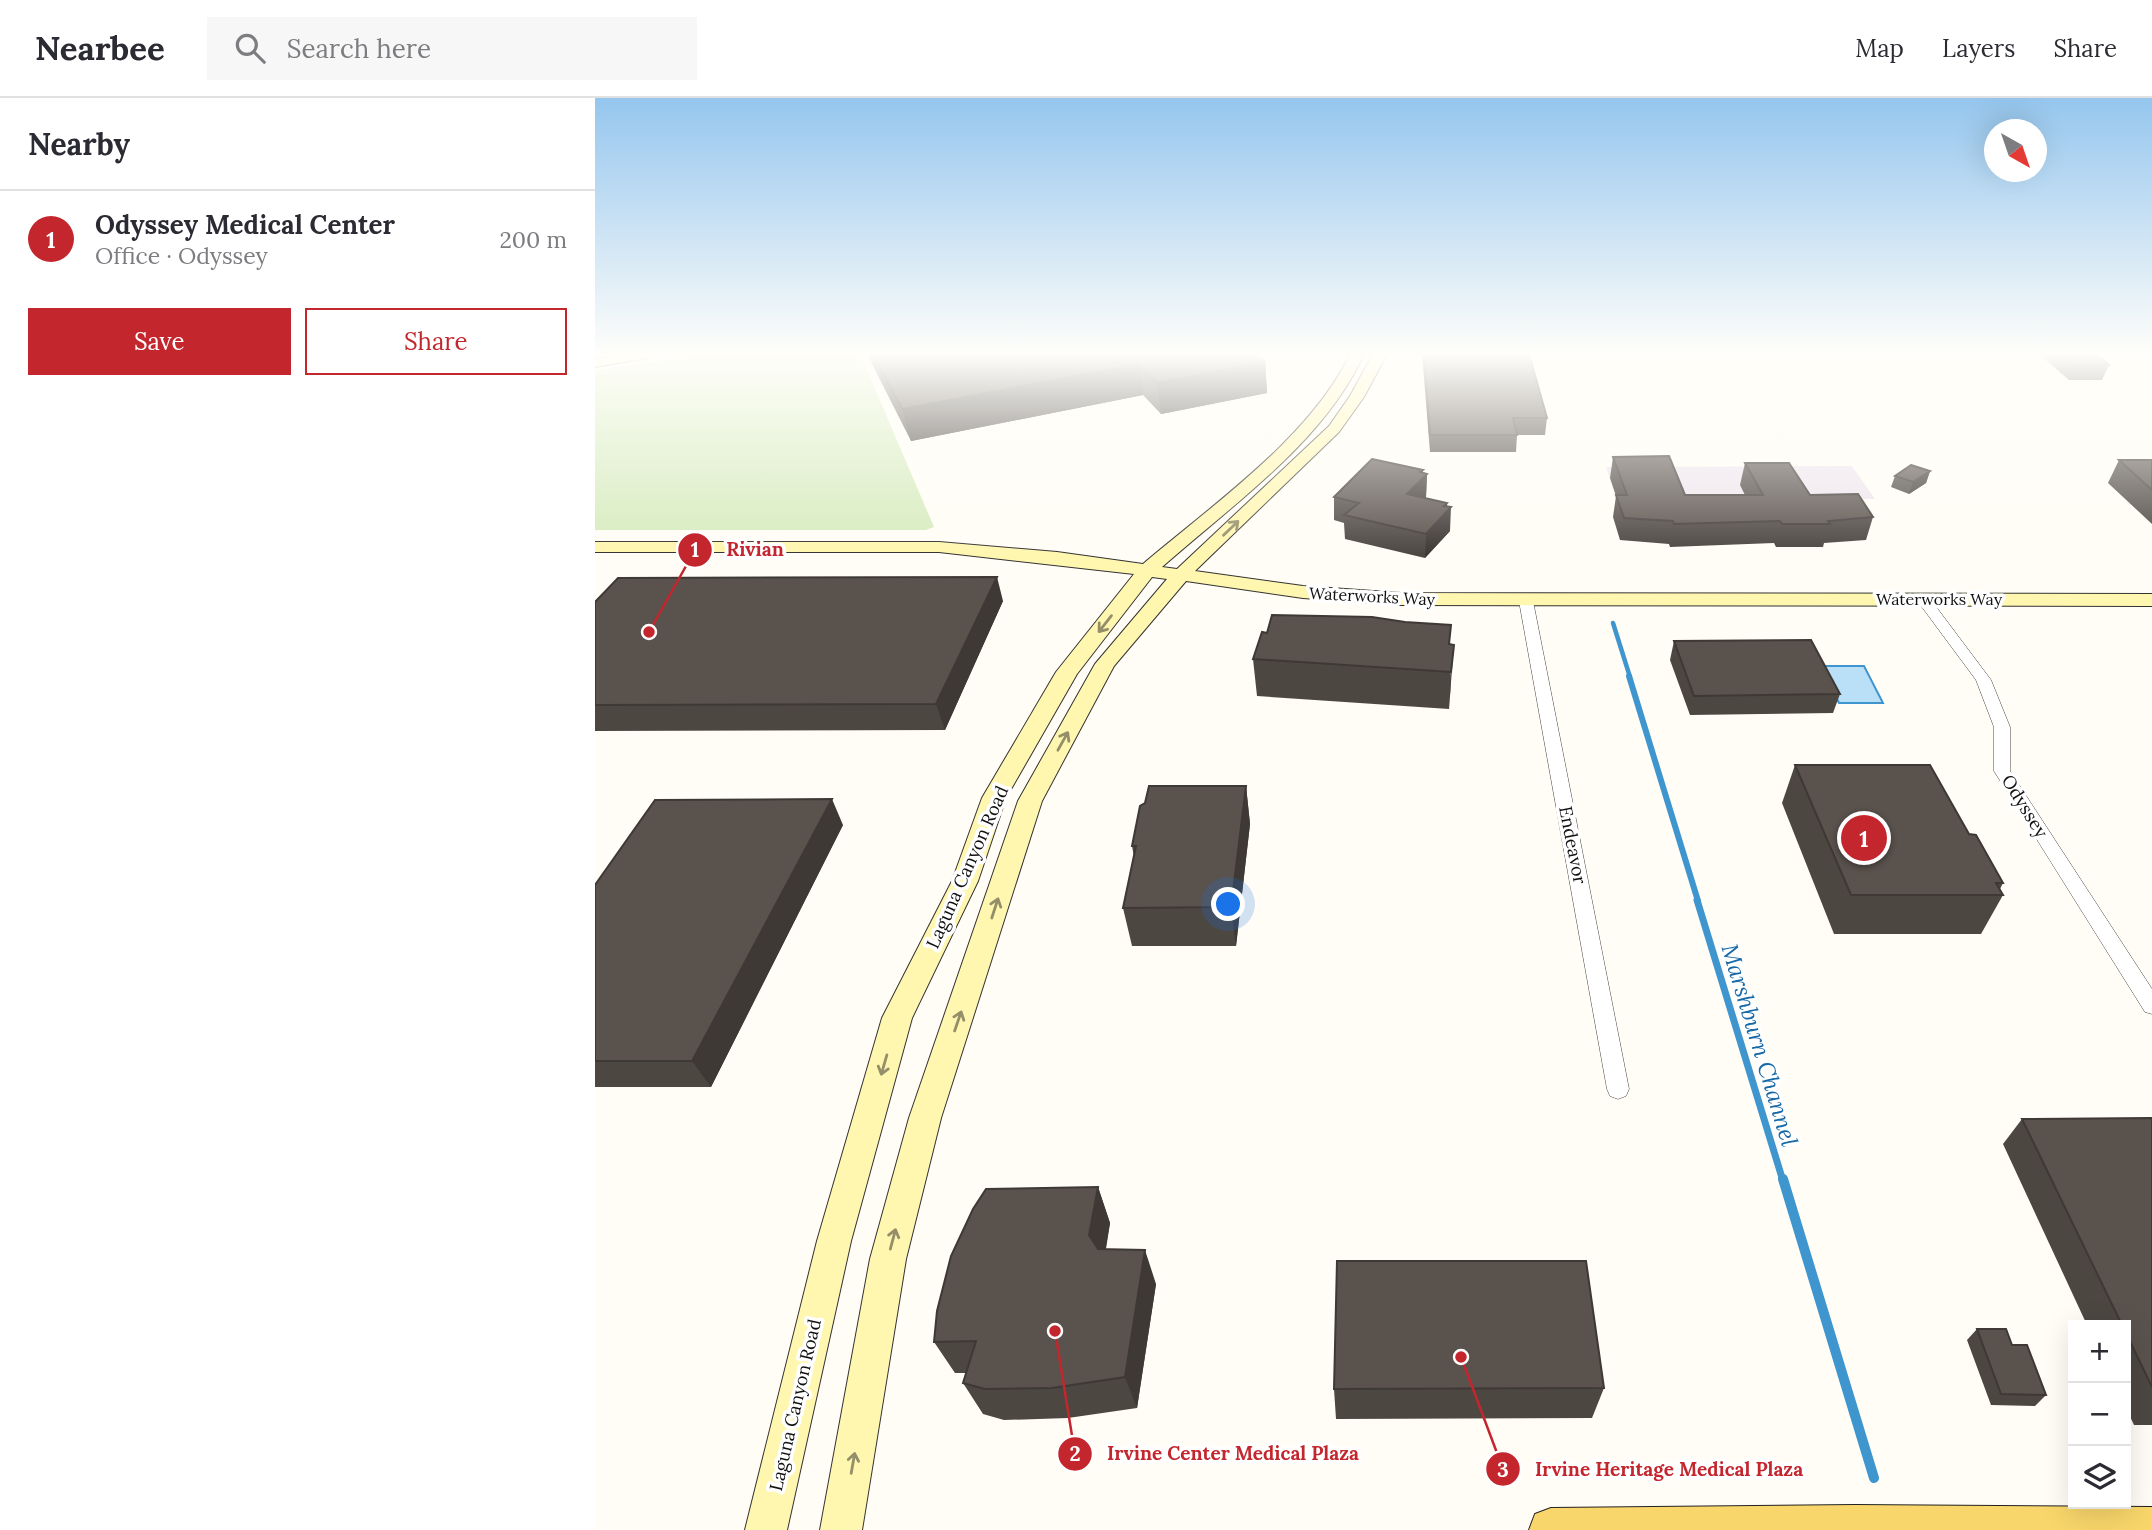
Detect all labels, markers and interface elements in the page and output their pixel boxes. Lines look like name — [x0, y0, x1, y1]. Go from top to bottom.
search box — [207, 17, 697, 80]
text: Nearbee — [35, 27, 165, 69]
icon: search — [231, 29, 269, 67]
text: Search here — [287, 32, 431, 65]
text: Map — [1855, 33, 1904, 64]
text: Layers — [1942, 33, 2015, 64]
text: Share — [2053, 33, 2117, 64]
north arrow — [1984, 119, 2047, 182]
text: Nearby — [28, 125, 130, 163]
text: Odyssey Medical Center — [95, 208, 395, 241]
text: 1 — [46, 225, 56, 254]
text: 200 m — [499, 225, 567, 254]
text: Office · Odyssey — [95, 241, 268, 270]
button: Save — [28, 308, 291, 375]
button: Share — [305, 308, 567, 375]
one-way arrow — [1222, 520, 1239, 537]
callout: Rivian — [677, 530, 798, 570]
text: 1 — [691, 536, 699, 563]
text: Rivian — [726, 537, 784, 561]
street label: Waterworks Way — [1308, 583, 1436, 609]
street label: Waterworks Way — [1876, 589, 2003, 609]
one-way arrow — [1097, 614, 1112, 633]
one-way arrow — [1056, 731, 1070, 751]
street label: Odyssey — [1997, 770, 2054, 842]
street label: Laguna Canyon Road — [921, 782, 1013, 952]
street label: Endeavor — [1554, 804, 1592, 886]
pin: 1 — [1841, 812, 1887, 864]
your location — [1211, 887, 1245, 921]
one-way arrow — [990, 898, 1003, 920]
water label: Marshburn Channel — [1715, 940, 1805, 1150]
one-way arrow — [953, 1011, 965, 1033]
one-way arrow — [877, 1053, 890, 1075]
one-way arrow — [888, 1228, 901, 1250]
street label: Laguna Canyon Road — [764, 1317, 826, 1493]
map controls — [2068, 1320, 2131, 1509]
button: + — [2068, 1320, 2131, 1383]
button: − — [2068, 1383, 2131, 1446]
callout: Irvine Center Medical Plaza — [1058, 1434, 1373, 1474]
text: 2 — [1069, 1440, 1081, 1467]
text: Irvine Center Medical Plaza — [1107, 1441, 1359, 1465]
button: layers — [2068, 1446, 2131, 1509]
callout: Irvine Heritage Medical Plaza — [1486, 1449, 1817, 1489]
one-way arrow — [846, 1452, 860, 1475]
text: 3 — [1497, 1456, 1509, 1483]
text: Irvine Heritage Medical Plaza — [1535, 1457, 1803, 1481]

